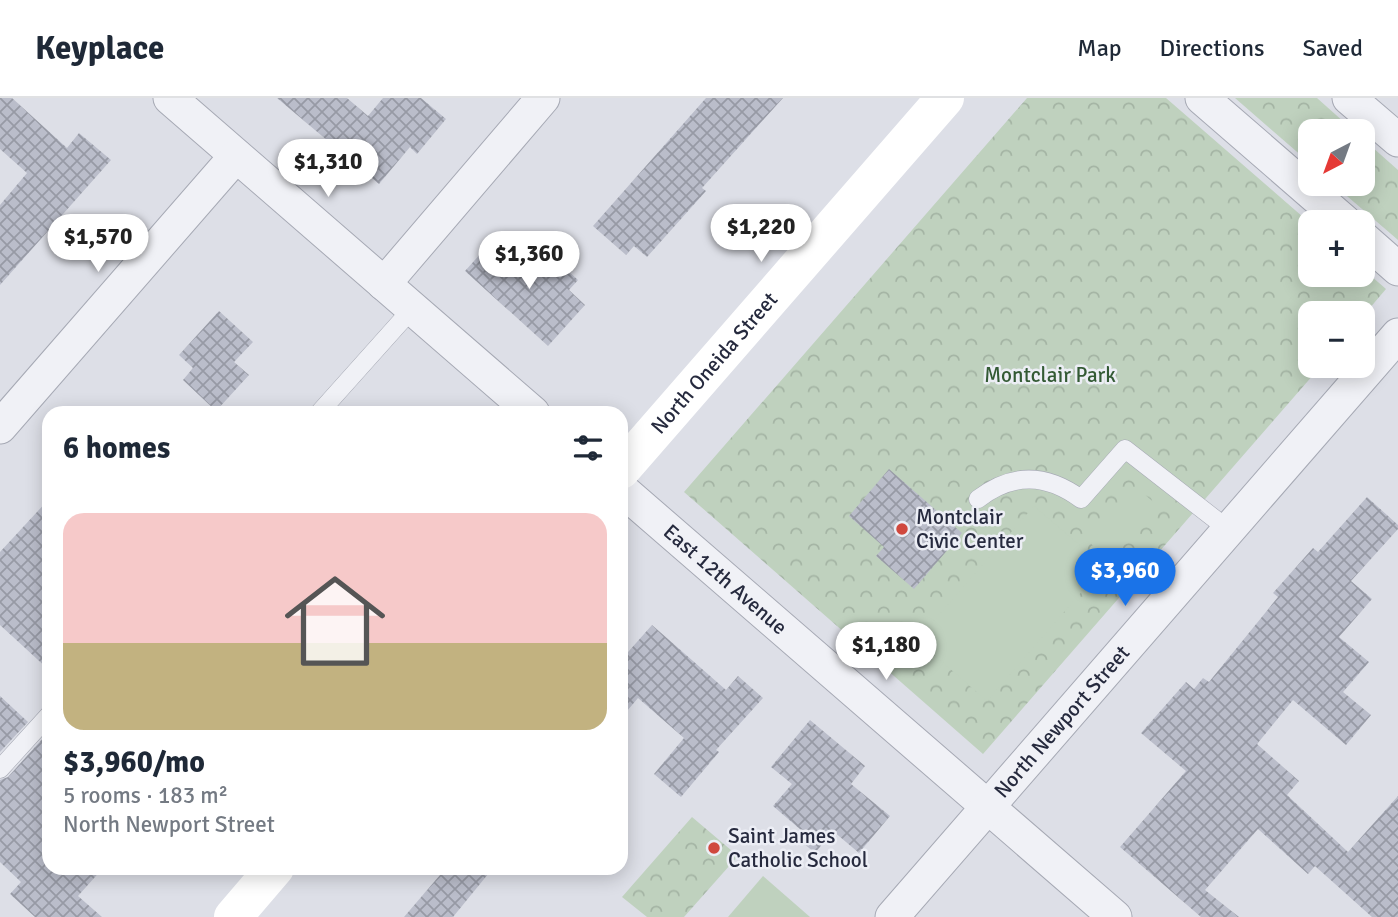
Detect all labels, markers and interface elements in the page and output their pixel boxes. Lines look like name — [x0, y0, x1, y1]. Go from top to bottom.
text: Keyplace — [35, 28, 164, 69]
text: Map — [1077, 33, 1122, 63]
text: Directions — [1160, 33, 1265, 63]
text: Saved — [1303, 33, 1363, 63]
north arrow — [1298, 119, 1376, 196]
map controls — [1298, 119, 1375, 378]
pin: $1,310 — [271, 140, 385, 199]
text: $1,310 — [294, 147, 362, 176]
pin: $1,220 — [704, 204, 818, 264]
button: + — [1298, 210, 1375, 287]
text: $1,220 — [727, 212, 795, 241]
pin: $1,570 — [41, 214, 155, 274]
text: $1,570 — [64, 222, 132, 251]
pin: $1,360 — [472, 232, 586, 291]
text: $1,360 — [495, 239, 563, 268]
street label: North Oneida Street — [646, 287, 783, 439]
button: − — [1298, 301, 1375, 378]
park label: Montclair Park — [984, 362, 1116, 388]
icon: filters — [569, 429, 607, 467]
text: 6 homes — [63, 430, 170, 467]
place label: Montclair Civic Center — [916, 504, 1024, 554]
street label: East 12th Avenue — [658, 519, 793, 640]
marker: Montclair Civic Center — [894, 521, 910, 537]
pin: $3,960 — [1068, 548, 1182, 608]
text: $3,960 — [1091, 556, 1159, 585]
icon: home — [272, 558, 398, 684]
pin: $1,180 — [829, 622, 943, 682]
text: $1,180 — [852, 630, 920, 659]
street label: North Newport Street — [989, 640, 1135, 803]
text: $3,960/mo — [63, 744, 205, 781]
text: 5 rooms · 183 m² — [63, 781, 228, 810]
text: North Newport Street — [63, 810, 275, 839]
place label: Saint James Catholic School — [728, 823, 868, 873]
marker: Saint James Catholic School — [706, 840, 722, 856]

